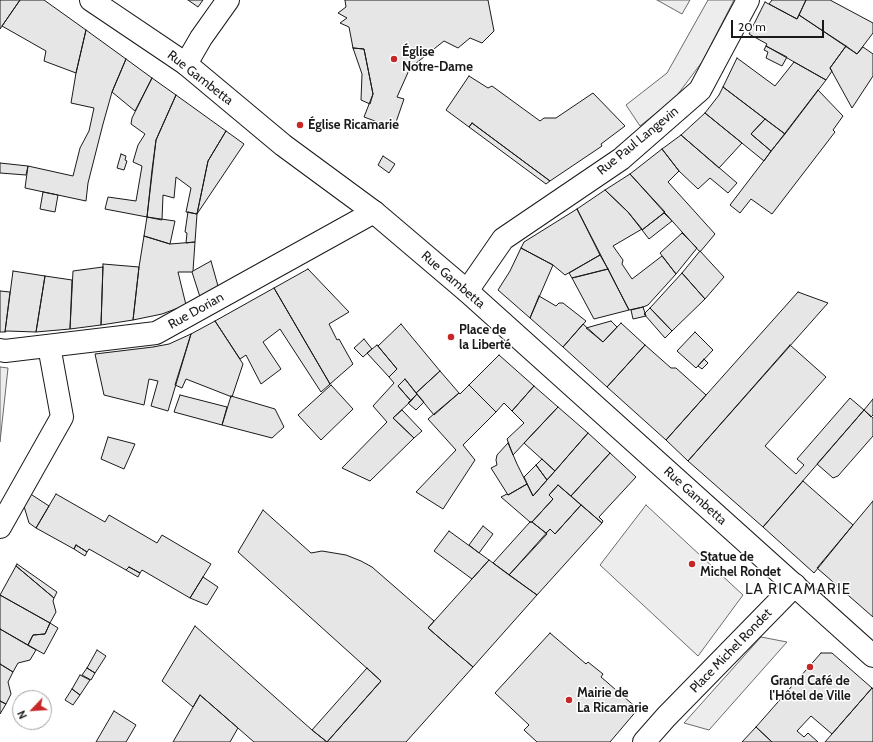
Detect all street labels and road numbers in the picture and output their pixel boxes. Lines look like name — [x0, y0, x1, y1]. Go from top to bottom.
street label: Rue Gambetta — [164, 47, 236, 109]
street label: Rue Paul Langevin — [594, 104, 682, 178]
street label: Rue Gambetta — [418, 248, 488, 312]
street label: Rue Dorian — [166, 289, 226, 333]
street label: Rue Gambetta — [660, 464, 730, 528]
street label: Place Michel Rondet — [687, 606, 775, 696]

